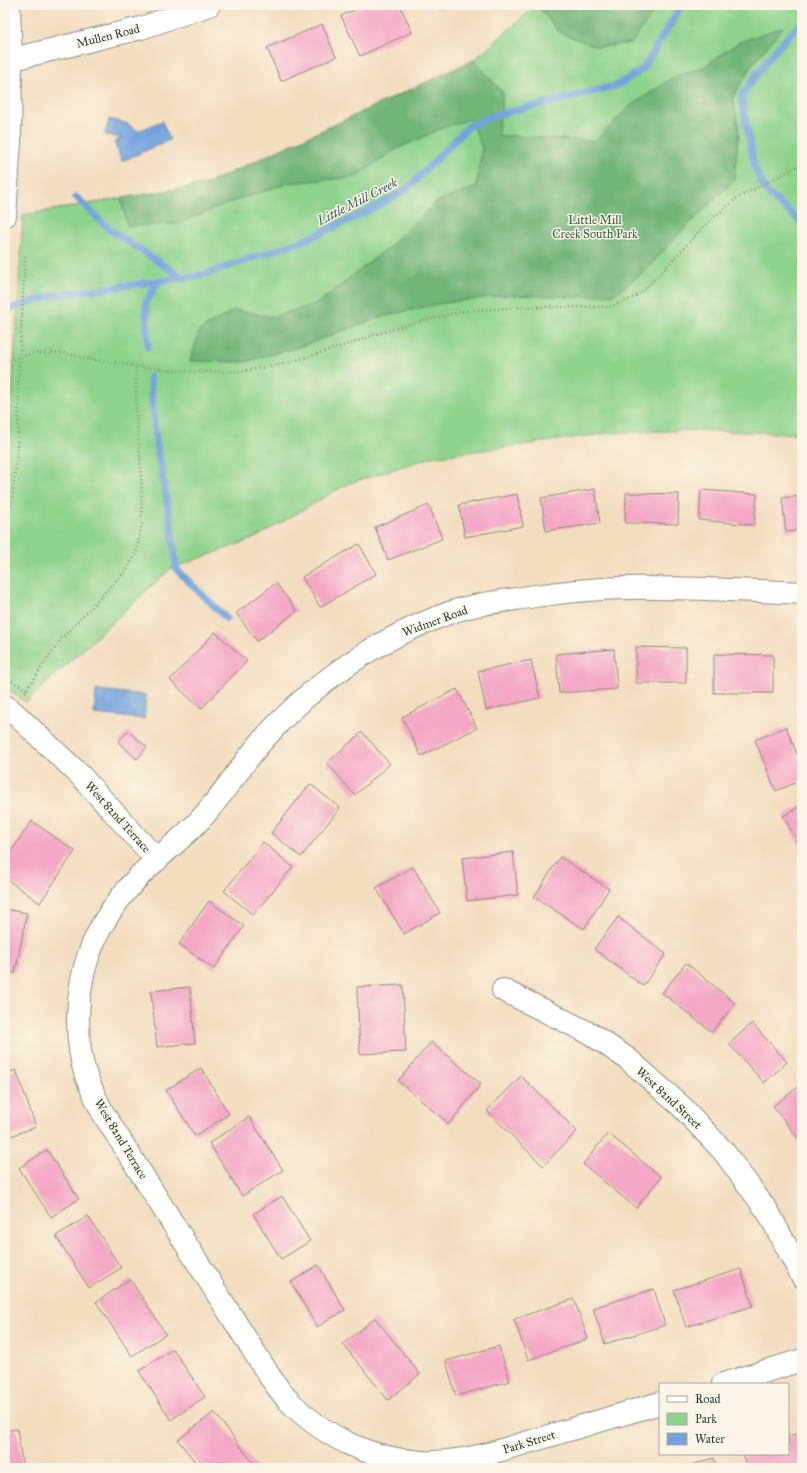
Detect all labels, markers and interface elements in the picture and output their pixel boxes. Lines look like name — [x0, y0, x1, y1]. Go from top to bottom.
street label: Mullen Road — [75, 21, 141, 51]
water label: Little Mill Creek — [314, 175, 401, 229]
park label: Little Mill Creek South Park — [552, 213, 638, 241]
street label: Widmer Road — [400, 603, 470, 639]
street label: West 82nd Terrace — [82, 779, 154, 855]
street label: West 82nd Street — [633, 1064, 705, 1132]
street label: West 82nd Terrace — [92, 1096, 150, 1182]
legend — [659, 1383, 789, 1455]
text: Road — [695, 1392, 721, 1406]
text: Park — [695, 1412, 717, 1426]
street label: Park Street — [501, 1427, 558, 1457]
text: Water — [695, 1432, 725, 1446]

